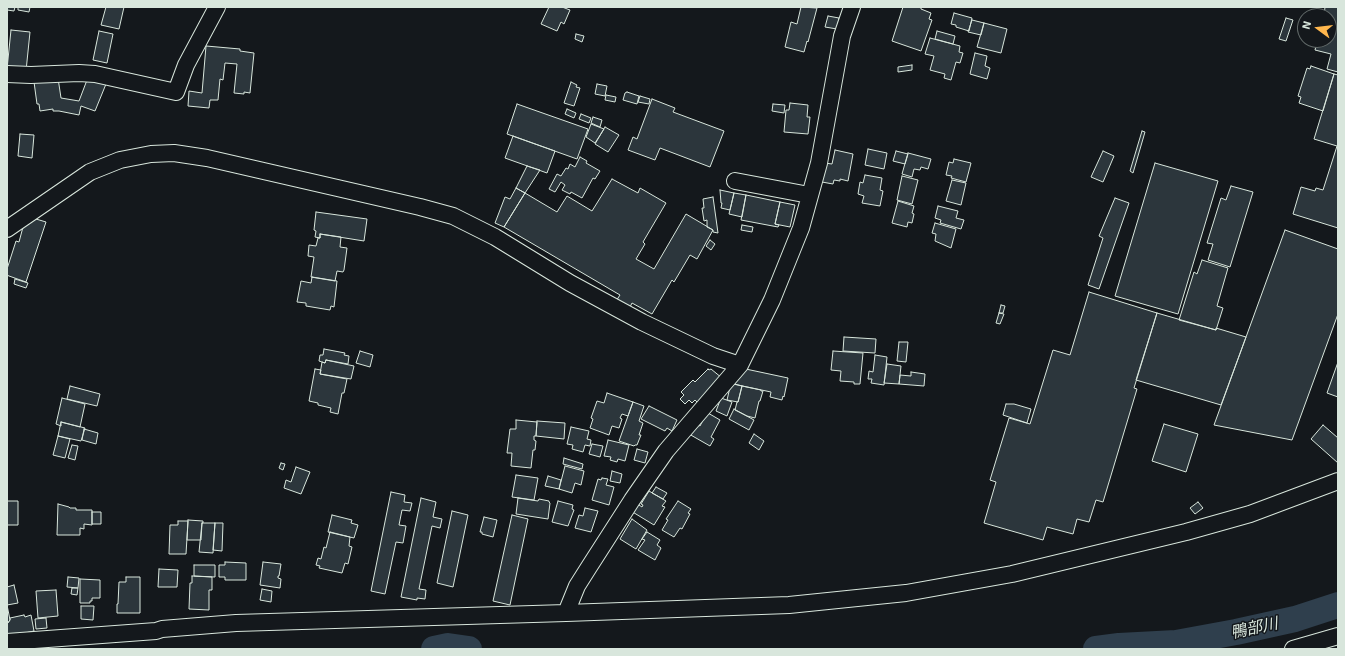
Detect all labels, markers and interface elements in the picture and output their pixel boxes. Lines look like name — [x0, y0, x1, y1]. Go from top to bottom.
north arrow — [1297, 8, 1337, 48]
text: N — [1299, 20, 1313, 31]
water label: 鴨部川 — [1229, 614, 1279, 642]

